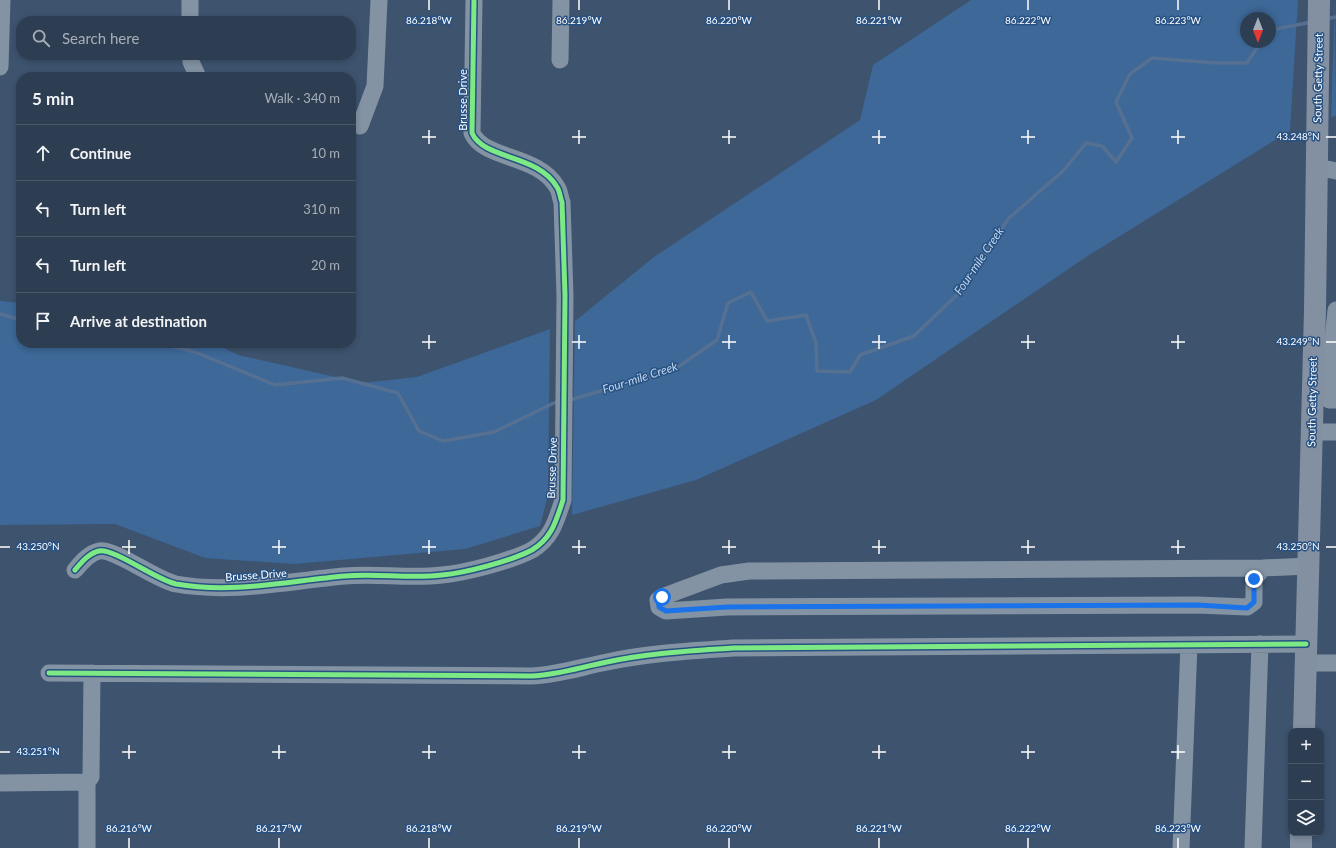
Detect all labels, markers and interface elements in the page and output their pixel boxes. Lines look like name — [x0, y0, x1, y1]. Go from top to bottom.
north arrow — [1240, 12, 1276, 48]
text: 86.218°W — [406, 14, 453, 26]
text: 86.219°W — [556, 14, 603, 26]
text: 86.220°W — [706, 14, 753, 26]
text: 86.221°W — [856, 14, 903, 26]
text: 86.222°W — [1005, 14, 1052, 26]
text: 86.223°W — [1155, 14, 1202, 26]
search box — [16, 16, 356, 60]
icon: search — [30, 27, 52, 49]
text: Search here — [62, 29, 139, 47]
street label: South Getty Street — [1310, 33, 1325, 123]
street label: Brusse Drive — [456, 69, 469, 131]
text: 5 min — [32, 88, 74, 109]
text: Walk · 340 m — [264, 90, 340, 106]
text: 43.248°N — [1276, 130, 1320, 142]
icon: ahead — [32, 142, 54, 164]
text: Continue — [70, 144, 131, 162]
text: 10 m — [311, 145, 340, 161]
icon: left — [32, 198, 54, 220]
text: Turn left — [70, 200, 126, 218]
text: 310 m — [303, 201, 340, 217]
water label: Four-mile Creek — [950, 224, 1007, 297]
icon: left — [32, 254, 54, 276]
text: Turn left — [70, 256, 126, 274]
text: 20 m — [311, 257, 340, 273]
icon: arrive — [32, 310, 54, 332]
text: Arrive at destination — [70, 312, 207, 330]
text: 43.249°N — [1276, 335, 1320, 347]
street label: South Getty Street — [1304, 357, 1319, 447]
water label: Four-mile Creek — [600, 358, 680, 397]
street label: Brusse Drive — [544, 437, 559, 499]
text: 43.250°N — [16, 540, 60, 552]
text: 43.250°N — [1276, 540, 1320, 552]
street label: Brusse Drive — [225, 566, 287, 583]
route end — [1245, 570, 1263, 588]
route start — [653, 588, 671, 606]
map controls — [1288, 728, 1324, 836]
button: + — [1288, 728, 1324, 764]
text: 43.251°N — [16, 745, 60, 757]
button: − — [1288, 764, 1324, 800]
button: layers — [1288, 800, 1324, 836]
text: 86.216°W — [106, 822, 153, 834]
text: 86.217°W — [256, 822, 303, 834]
text: 86.218°W — [406, 822, 453, 834]
text: 86.219°W — [556, 822, 603, 834]
text: 86.220°W — [706, 822, 753, 834]
text: 86.221°W — [856, 822, 903, 834]
text: 86.222°W — [1005, 822, 1052, 834]
text: 86.223°W — [1155, 822, 1202, 834]

